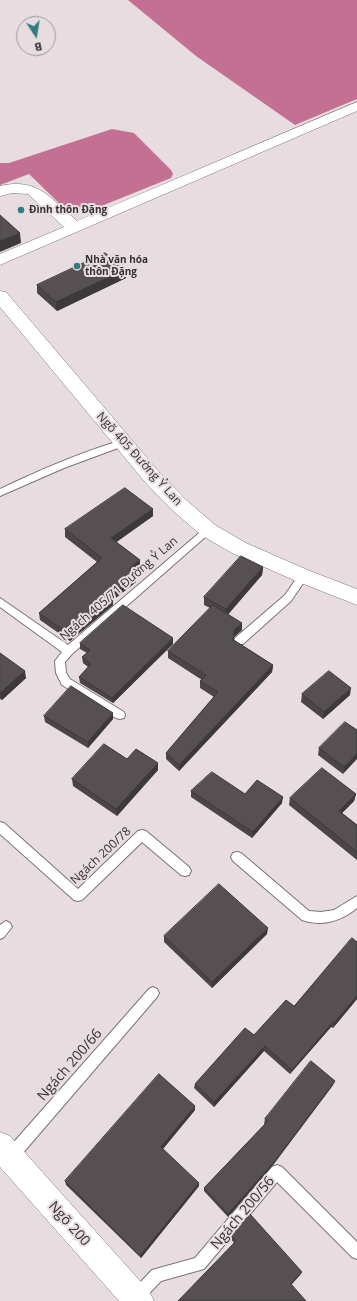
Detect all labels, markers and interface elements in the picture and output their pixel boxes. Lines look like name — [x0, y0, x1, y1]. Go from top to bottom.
north arrow — [16, 16, 56, 56]
text: B — [33, 39, 44, 55]
place label: Đình thôn Đặng — [29, 204, 107, 216]
marker: Đình thôn Đặng — [16, 205, 26, 215]
place label: Nhà văn hóa thôn Đặng — [85, 254, 148, 278]
marker: Nhà văn hóa thôn Đặng — [72, 261, 82, 271]
street label: Ngõ 405 Đường Ỷ Lan — [93, 409, 185, 509]
street label: Ngách 405/71 Đường Ỷ Lan — [57, 534, 181, 644]
street label: Ngách 200/78 — [68, 824, 134, 888]
street label: Ngách 200/66 — [34, 1026, 106, 1104]
street label: Ngách 200/56 — [208, 1173, 278, 1253]
street label: Ngõ 200 — [45, 1198, 93, 1250]

